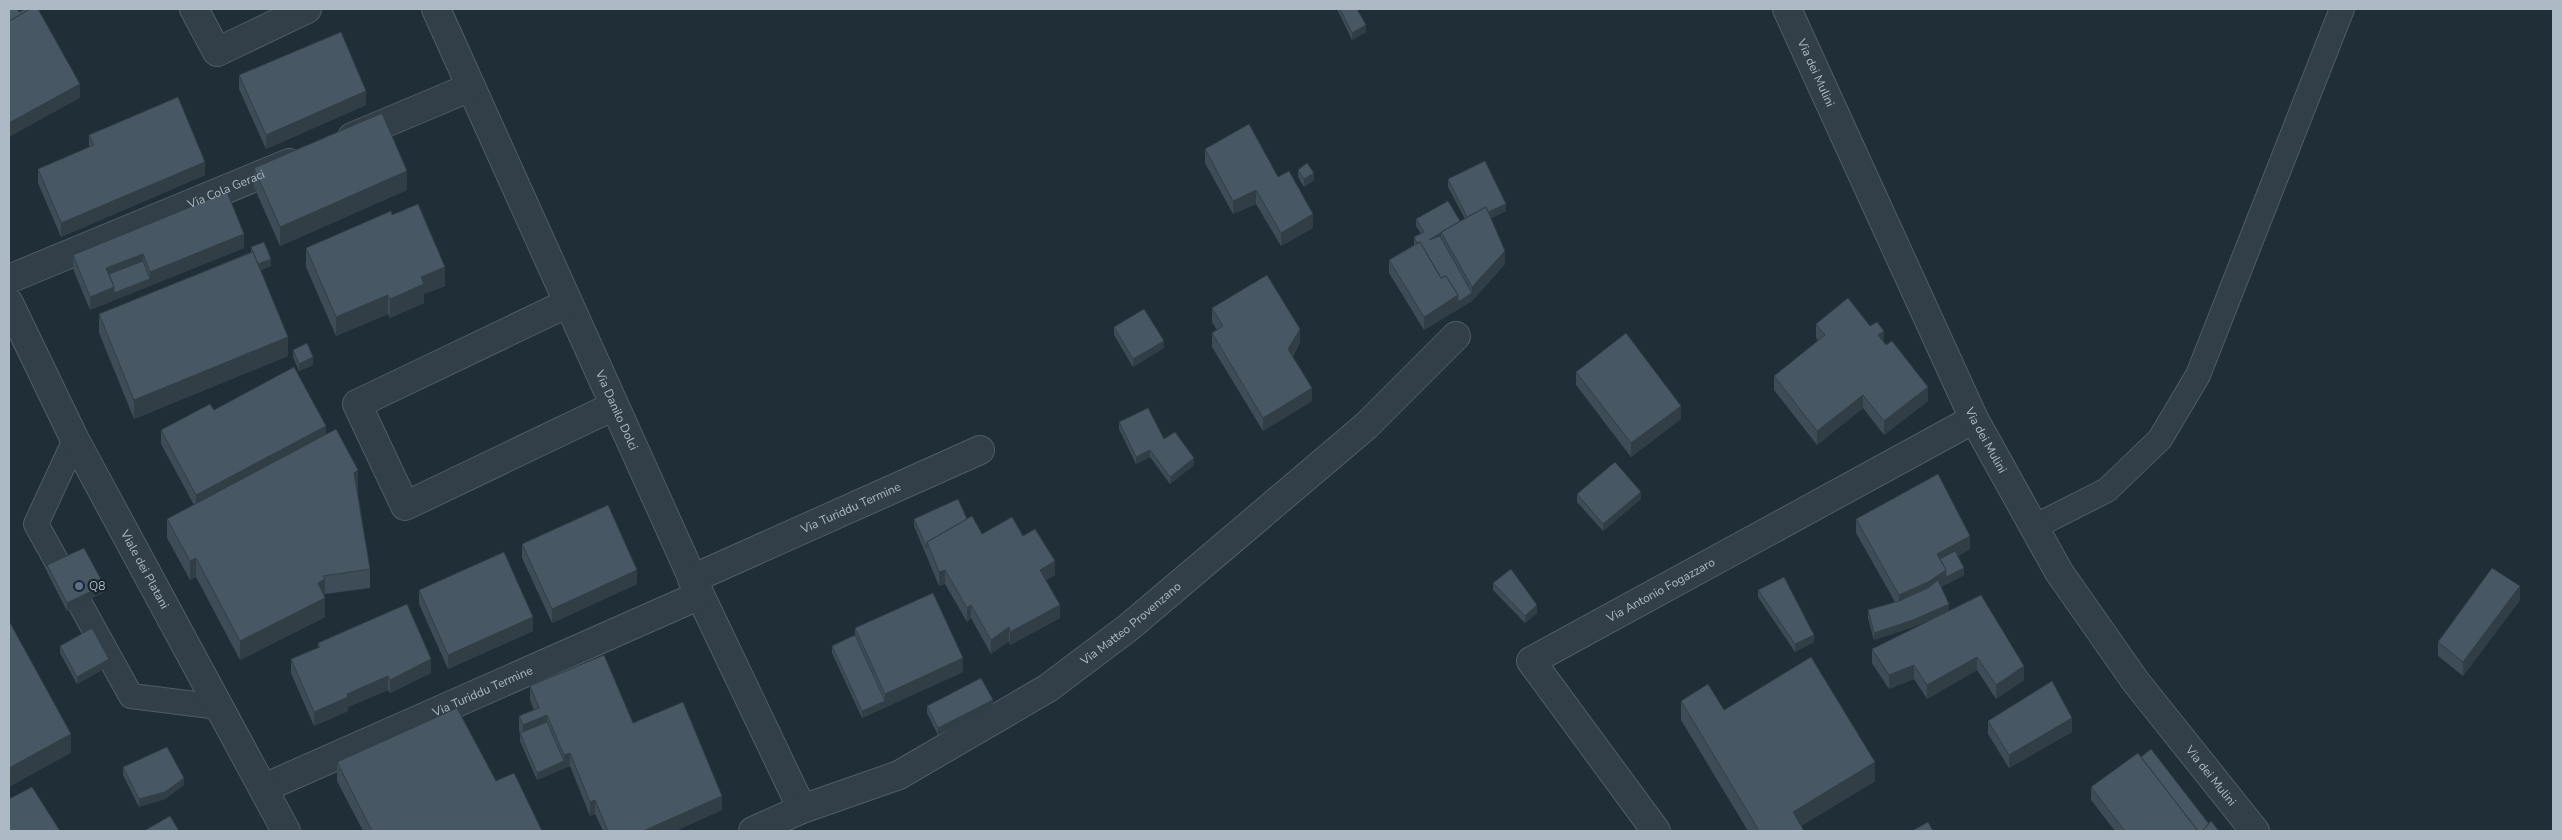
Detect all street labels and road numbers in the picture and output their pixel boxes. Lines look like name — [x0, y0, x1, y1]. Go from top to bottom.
street label: Via dei Mulini — [1793, 35, 1838, 109]
street label: Via Cola Geraci — [184, 166, 267, 213]
street label: Via Danilo Dolci — [591, 367, 642, 453]
street label: Via dei Mulini — [1961, 404, 2011, 476]
street label: Via Turiddu Termine — [797, 479, 903, 538]
street label: Viale dei Platani — [116, 526, 173, 612]
street label: Via Antonio Fogazzaro — [1603, 554, 1718, 627]
street label: Via Matteo Provenzano — [1076, 578, 1185, 669]
street label: Via Turiddu Termine — [429, 662, 535, 721]
street label: Via dei Mulini — [2181, 742, 2240, 809]

